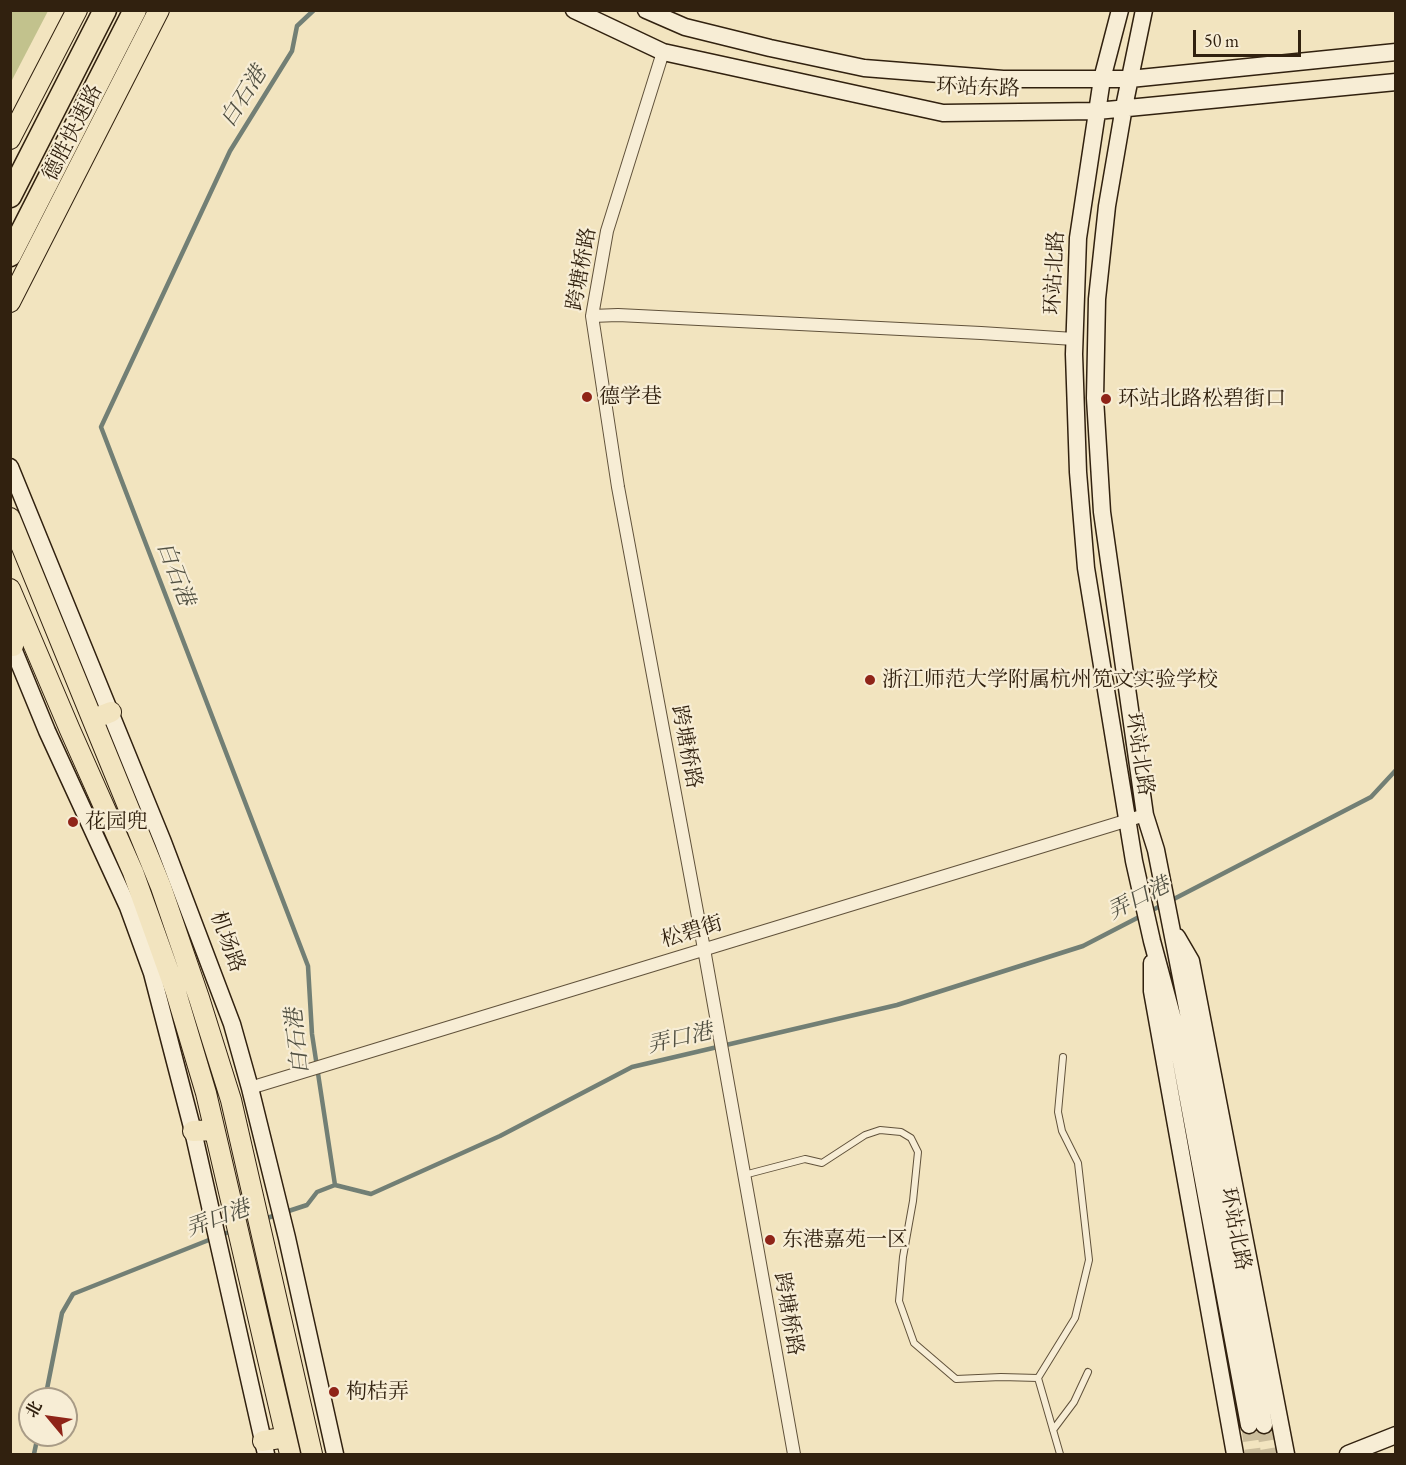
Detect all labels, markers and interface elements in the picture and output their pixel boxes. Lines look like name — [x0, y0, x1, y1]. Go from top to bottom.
scale bar — [1196, 18, 1304, 56]
text: 50 m — [1204, 29, 1239, 52]
water label: 白石港 — [215, 62, 273, 132]
street label: 环站东路 — [936, 74, 1020, 102]
street label: 德胜快速路 — [38, 81, 108, 185]
street label: 跨塘桥路 — [562, 225, 602, 313]
street label: 环站北路 — [1040, 230, 1070, 316]
place label: 德学巷 — [599, 384, 662, 410]
place label: 环站北路松碧街口 — [1118, 386, 1286, 412]
marker: 德学巷 — [580, 390, 594, 404]
marker: 环站北路松碧街口 — [1099, 392, 1113, 406]
water label: 白石港 — [151, 538, 199, 610]
place label: 浙江师范大学附属杭州笕文实验学校 — [882, 667, 1218, 693]
marker: 浙江师范大学附属杭州笕文实验学校 — [863, 673, 877, 687]
street label: 跨塘桥路 — [666, 703, 706, 791]
street label: 环站北路 — [1120, 711, 1158, 797]
place label: 花园兜 — [85, 809, 148, 835]
marker: 花园兜 — [66, 815, 80, 829]
water label: 弄口港 — [1104, 872, 1174, 926]
street label: 机场路 — [204, 908, 250, 976]
street label: 松碧街 — [658, 911, 726, 953]
water label: 白石港 — [281, 1007, 315, 1075]
water label: 弄口港 — [645, 1019, 715, 1059]
street label: 环站北路 — [1215, 1185, 1255, 1273]
water label: 弄口港 — [182, 1195, 254, 1243]
place label: 东港嘉苑一区 — [782, 1227, 908, 1253]
marker: 东港嘉苑一区 — [763, 1233, 777, 1247]
street label: 跨塘桥路 — [768, 1270, 808, 1358]
place label: 枸桔弄 — [346, 1379, 409, 1405]
marker: 枸桔弄 — [327, 1385, 341, 1399]
north arrow — [18, 1387, 78, 1447]
text: 北 — [20, 1397, 47, 1421]

